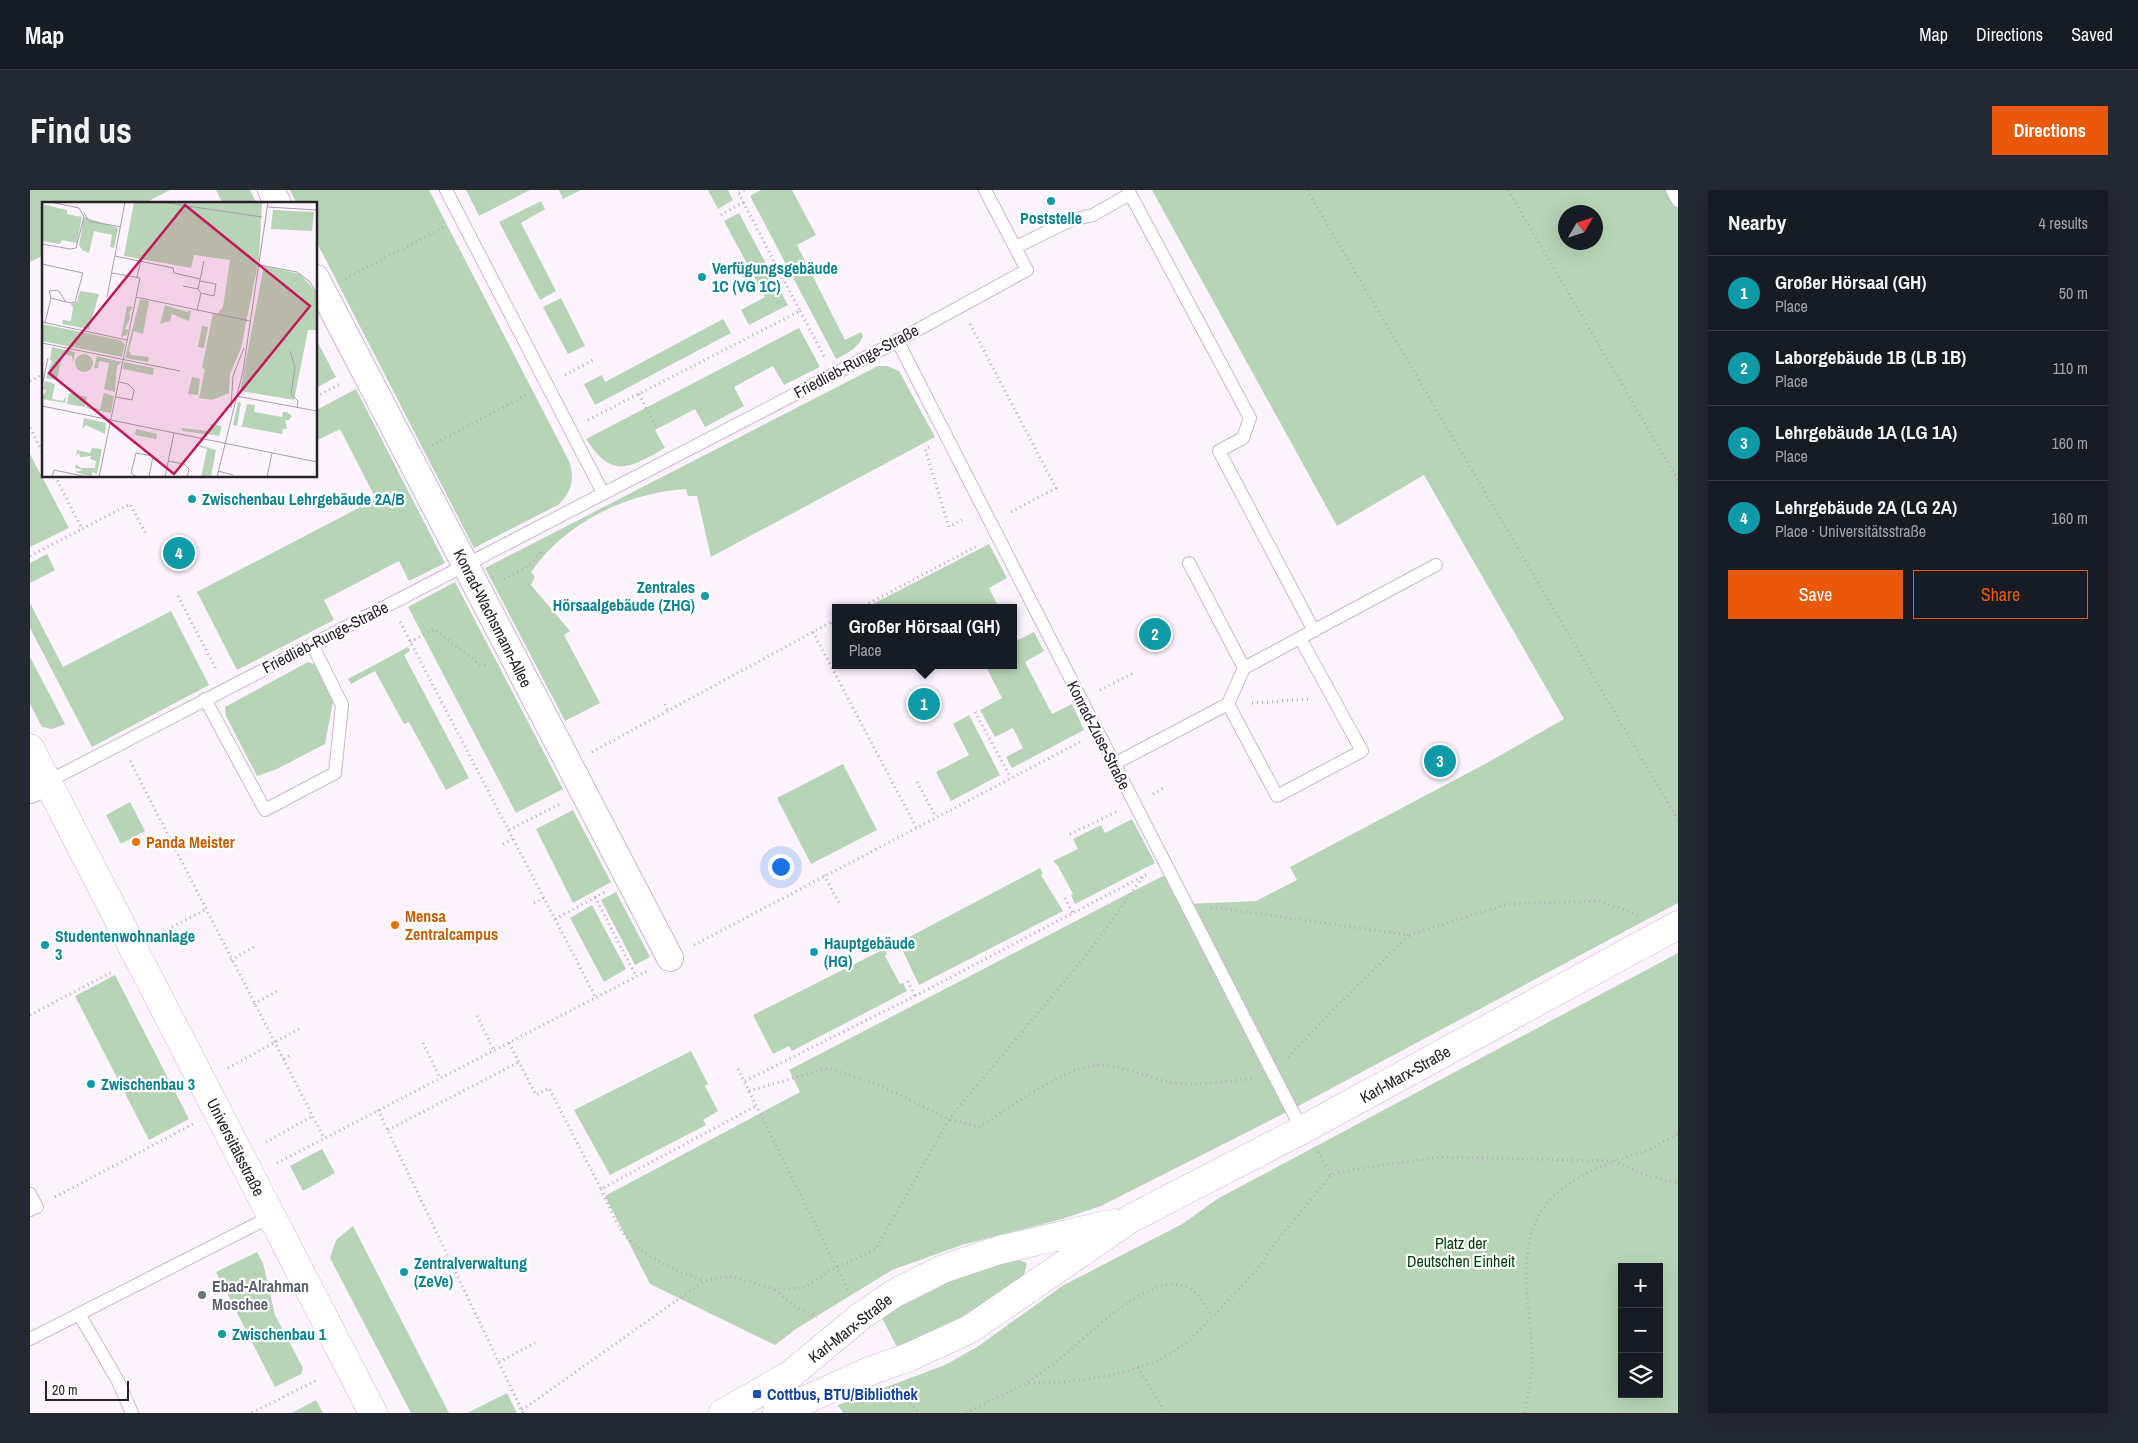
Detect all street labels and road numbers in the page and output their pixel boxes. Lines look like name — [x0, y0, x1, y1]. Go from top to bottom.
street label: Friedlieb-Runge-Straße — [790, 319, 922, 403]
street label: Konrad-Wachsmann-Allee — [449, 545, 537, 691]
street label: Friedlieb-Runge-Straße — [258, 596, 392, 678]
street label: Konrad-Zuse-Straße — [1062, 677, 1136, 793]
street label: Karl-Marx-Straße — [1356, 1040, 1454, 1108]
street label: Universitätsstraße — [202, 1094, 270, 1200]
street label: Karl-Marx-Straße — [804, 1288, 896, 1368]

